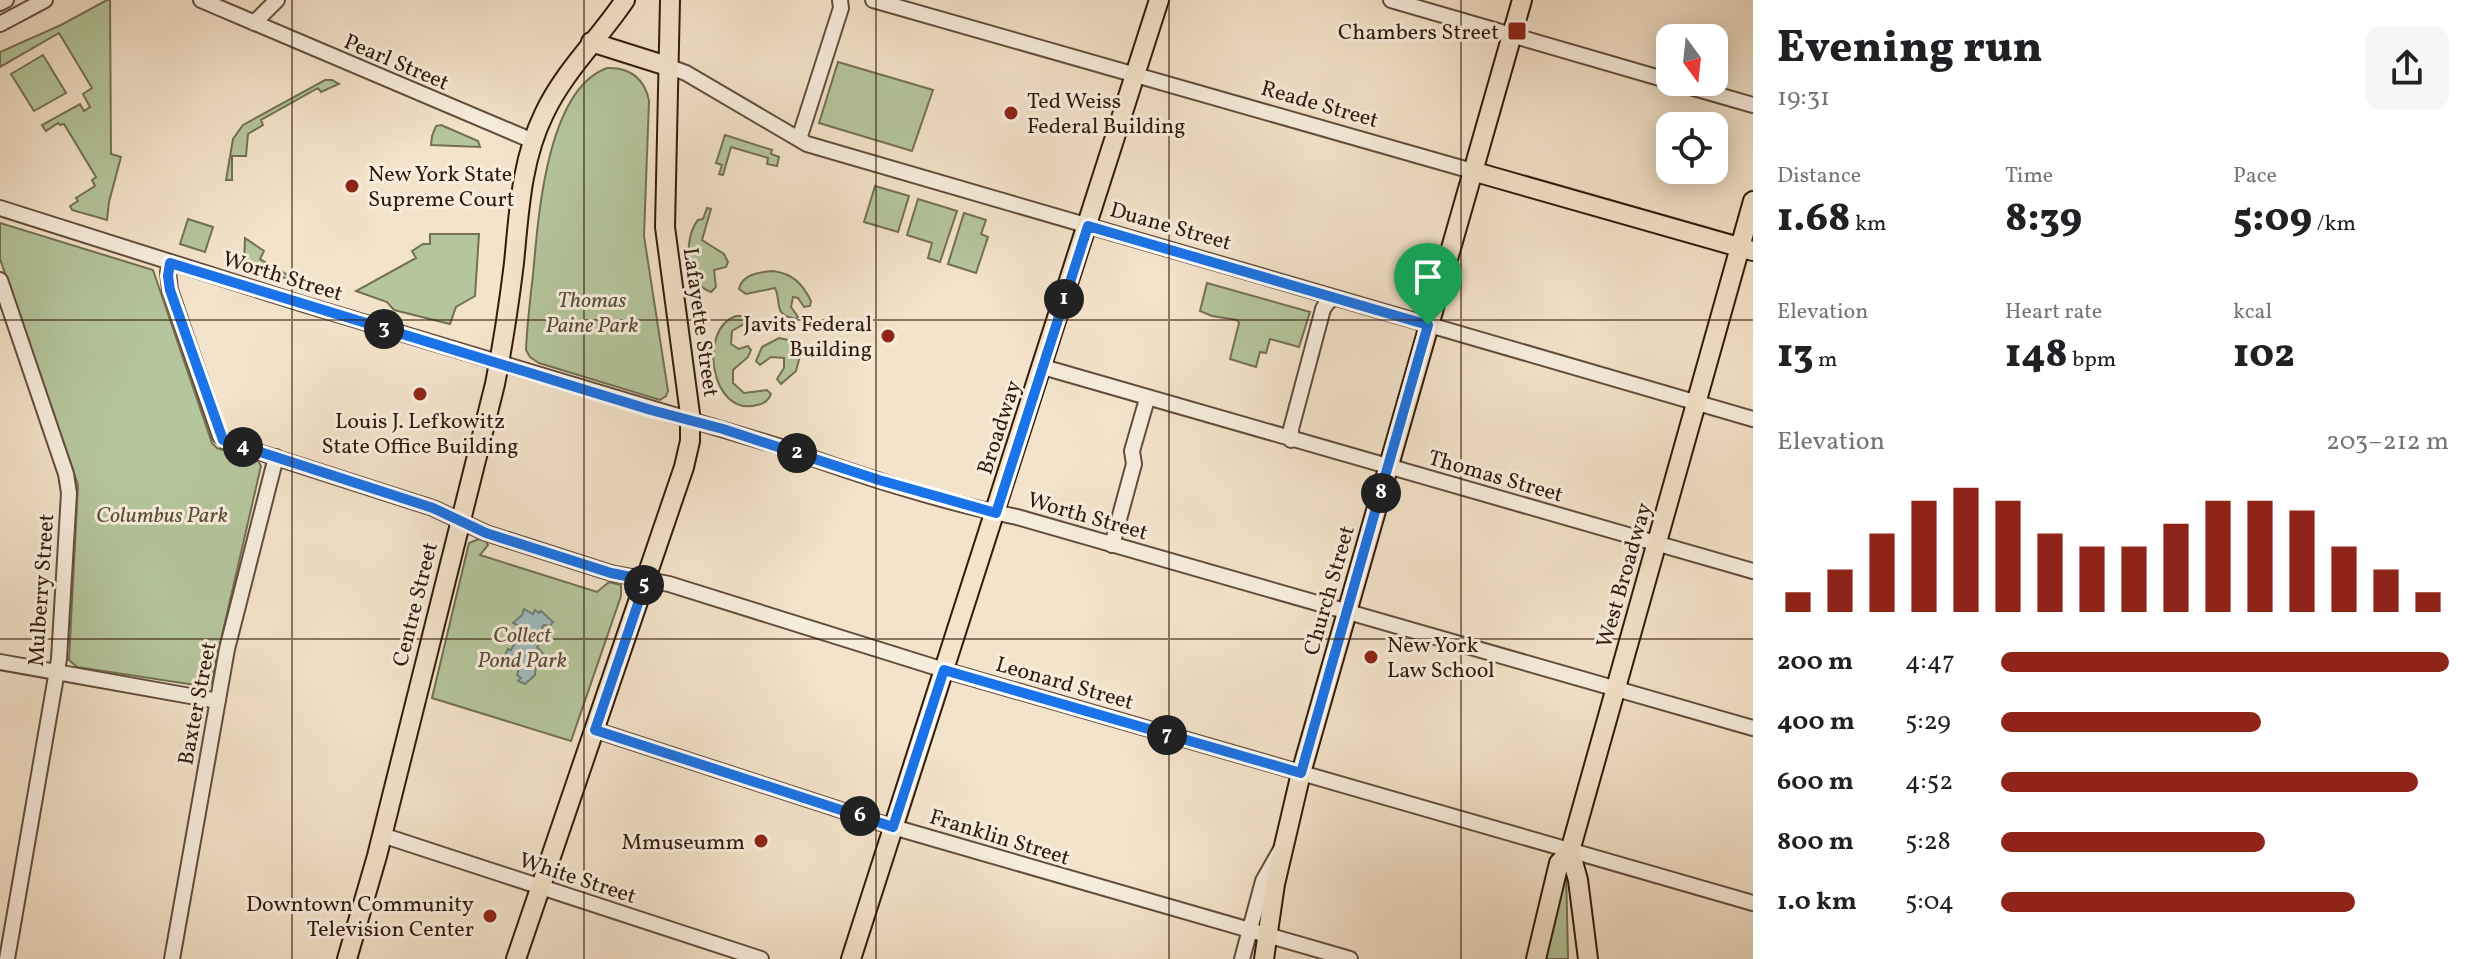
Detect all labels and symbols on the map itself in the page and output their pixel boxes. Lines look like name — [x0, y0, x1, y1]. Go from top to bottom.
place label: Chambers Street — [1338, 18, 1499, 49]
marker: Chambers Street — [1506, 20, 1528, 42]
north arrow — [1656, 24, 1728, 96]
street label: Pearl Street — [339, 27, 454, 99]
street label: Reade Street — [1257, 74, 1382, 137]
place label: Ted Weiss Federal Building — [1027, 87, 1185, 143]
marker: Ted Weiss Federal Building — [1002, 104, 1020, 122]
place label: New York State Supreme Court — [368, 160, 515, 216]
marker: New York State Supreme Court — [343, 177, 361, 195]
street label: Duane Street — [1106, 195, 1235, 260]
pin — [1394, 243, 1462, 325]
street label: Worth Street — [218, 244, 346, 310]
street label: Lafayette Street — [674, 246, 725, 399]
pin: 1 — [1044, 279, 1084, 319]
park label: Thomas Paine Park — [546, 286, 638, 342]
pin: 3 — [364, 309, 404, 349]
place label: Javits Federal Building — [743, 310, 872, 366]
marker: Javits Federal Building — [879, 327, 897, 345]
street label: Broadway — [971, 377, 1030, 479]
marker: Louis J. Lefkowitz State Office Building — [411, 385, 429, 403]
place label: Louis J. Lefkowitz State Office Building — [321, 407, 519, 463]
pin: 4 — [223, 427, 263, 467]
pin: 2 — [777, 433, 817, 473]
street label: Thomas Street — [1424, 443, 1567, 512]
pin: 8 — [1361, 473, 1401, 513]
street label: Worth Street — [1023, 485, 1152, 549]
street label: West Broadway — [1590, 499, 1661, 652]
park label: Columbus Park — [96, 501, 228, 532]
street label: Mulberry Street — [22, 512, 63, 668]
street label: Church Street — [1297, 522, 1364, 659]
street label: Centre Street — [386, 539, 447, 670]
pin: 5 — [624, 565, 664, 605]
park label: Collect Pond Park — [477, 621, 567, 677]
place label: New York Law School — [1387, 631, 1495, 687]
street label: Baxter Street — [171, 639, 226, 768]
marker: New York Law School — [1362, 648, 1380, 666]
street label: Leonard Street — [992, 650, 1137, 719]
pin: 7 — [1147, 715, 1187, 755]
pin: 6 — [840, 796, 880, 836]
street label: Franklin Street — [925, 802, 1074, 875]
place label: Mmuseumm — [621, 828, 745, 859]
marker: Mmuseumm — [752, 832, 770, 850]
street label: White Street — [515, 846, 640, 913]
place label: Downtown Community Television Center — [246, 890, 474, 946]
marker: Downtown Community Television Center — [481, 907, 499, 925]

